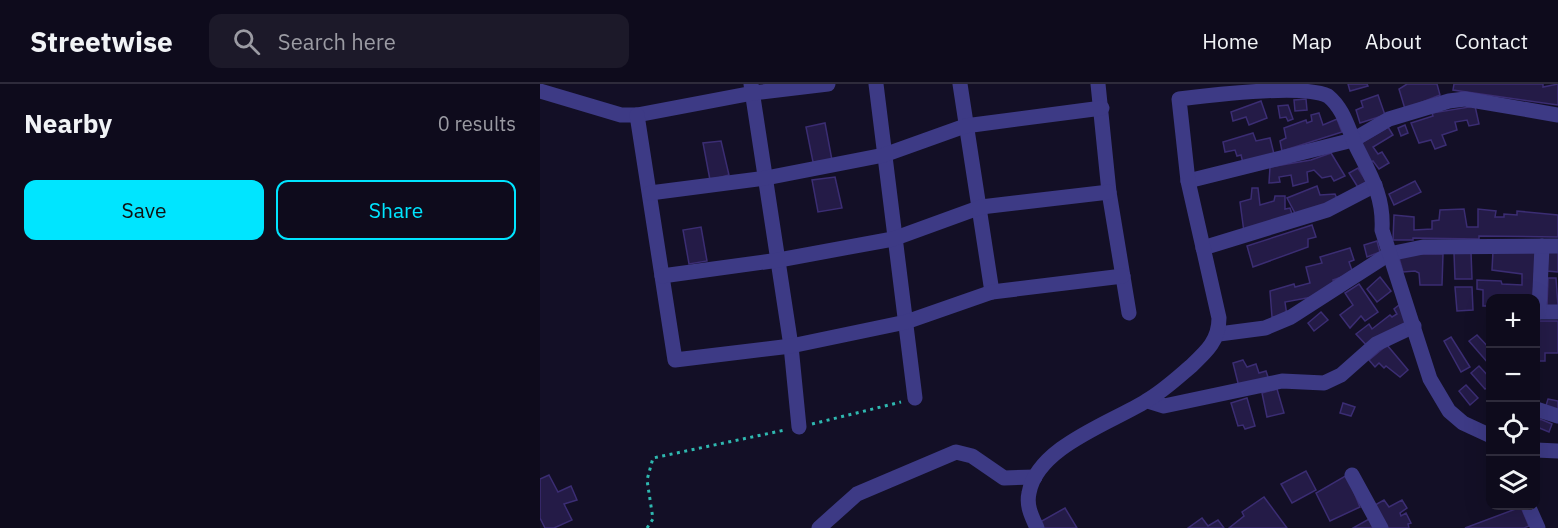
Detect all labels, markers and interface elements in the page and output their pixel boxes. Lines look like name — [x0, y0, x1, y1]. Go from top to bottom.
search box — [209, 14, 629, 68]
text: Streetwise — [30, 23, 173, 60]
icon: search — [230, 25, 263, 58]
text: Search here — [278, 27, 396, 56]
text: Home — [1202, 27, 1259, 55]
text: Map — [1292, 27, 1332, 55]
text: About — [1365, 27, 1422, 55]
text: Contact — [1455, 27, 1528, 55]
text: Nearby — [24, 106, 112, 140]
text: 0 results — [438, 110, 516, 137]
button: Save — [24, 180, 264, 240]
button: Share — [276, 180, 516, 240]
map controls — [1486, 294, 1540, 510]
button: + — [1486, 294, 1540, 348]
button: − — [1486, 348, 1540, 402]
button: locate — [1486, 402, 1540, 456]
button: layers — [1486, 456, 1540, 510]

